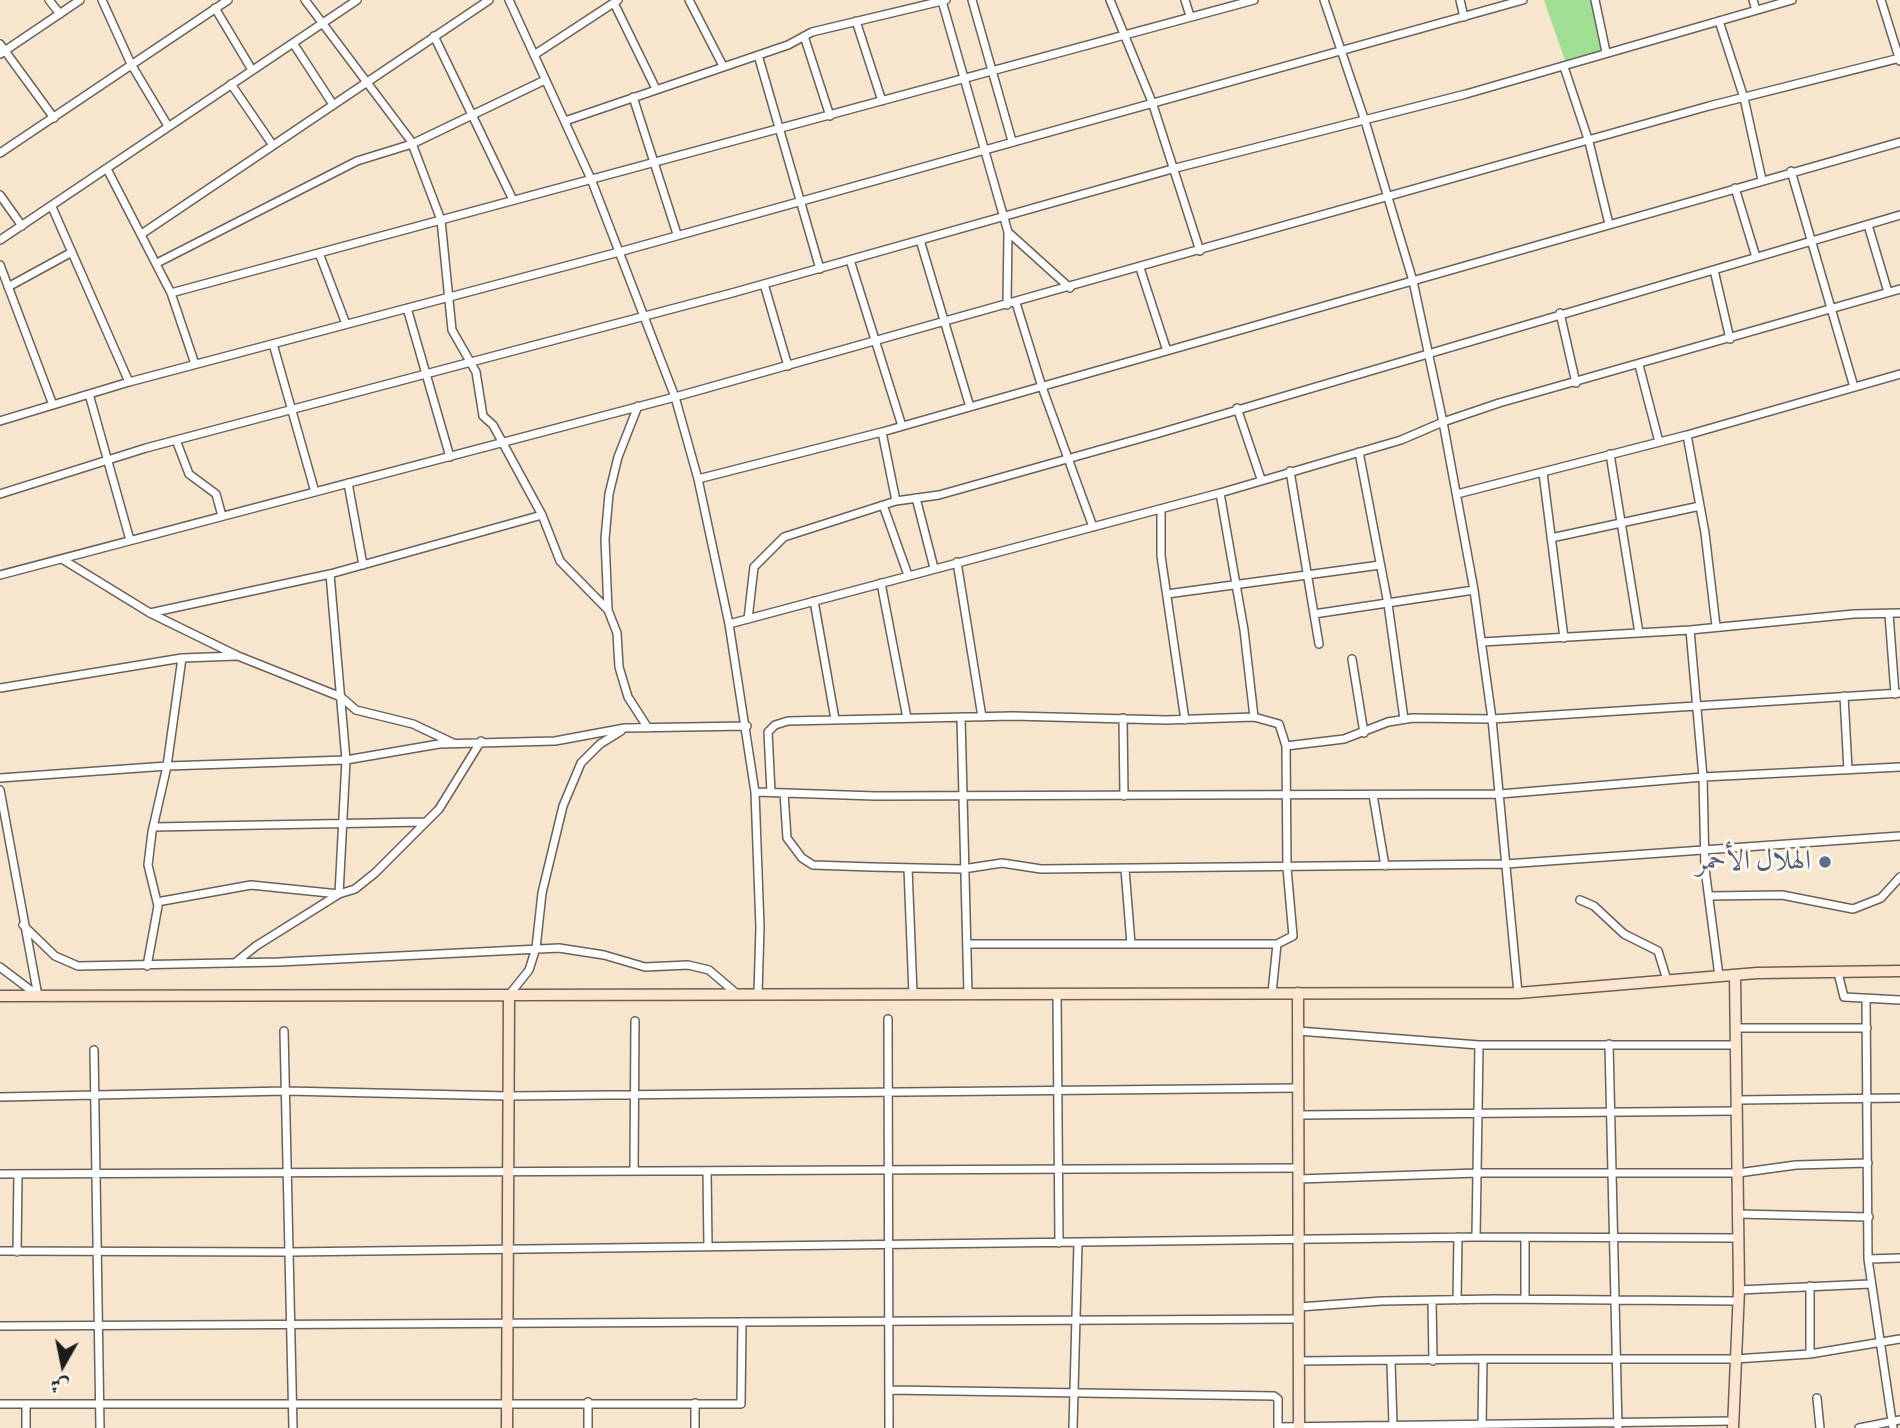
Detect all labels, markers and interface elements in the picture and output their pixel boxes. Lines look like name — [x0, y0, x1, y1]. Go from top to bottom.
place label: الهلال الأحمر — [1696, 845, 1811, 879]
marker: الهلال الأحمر — [1817, 854, 1833, 870]
north arrow — [28, 1330, 98, 1400]
text: ش — [48, 1371, 71, 1400]

